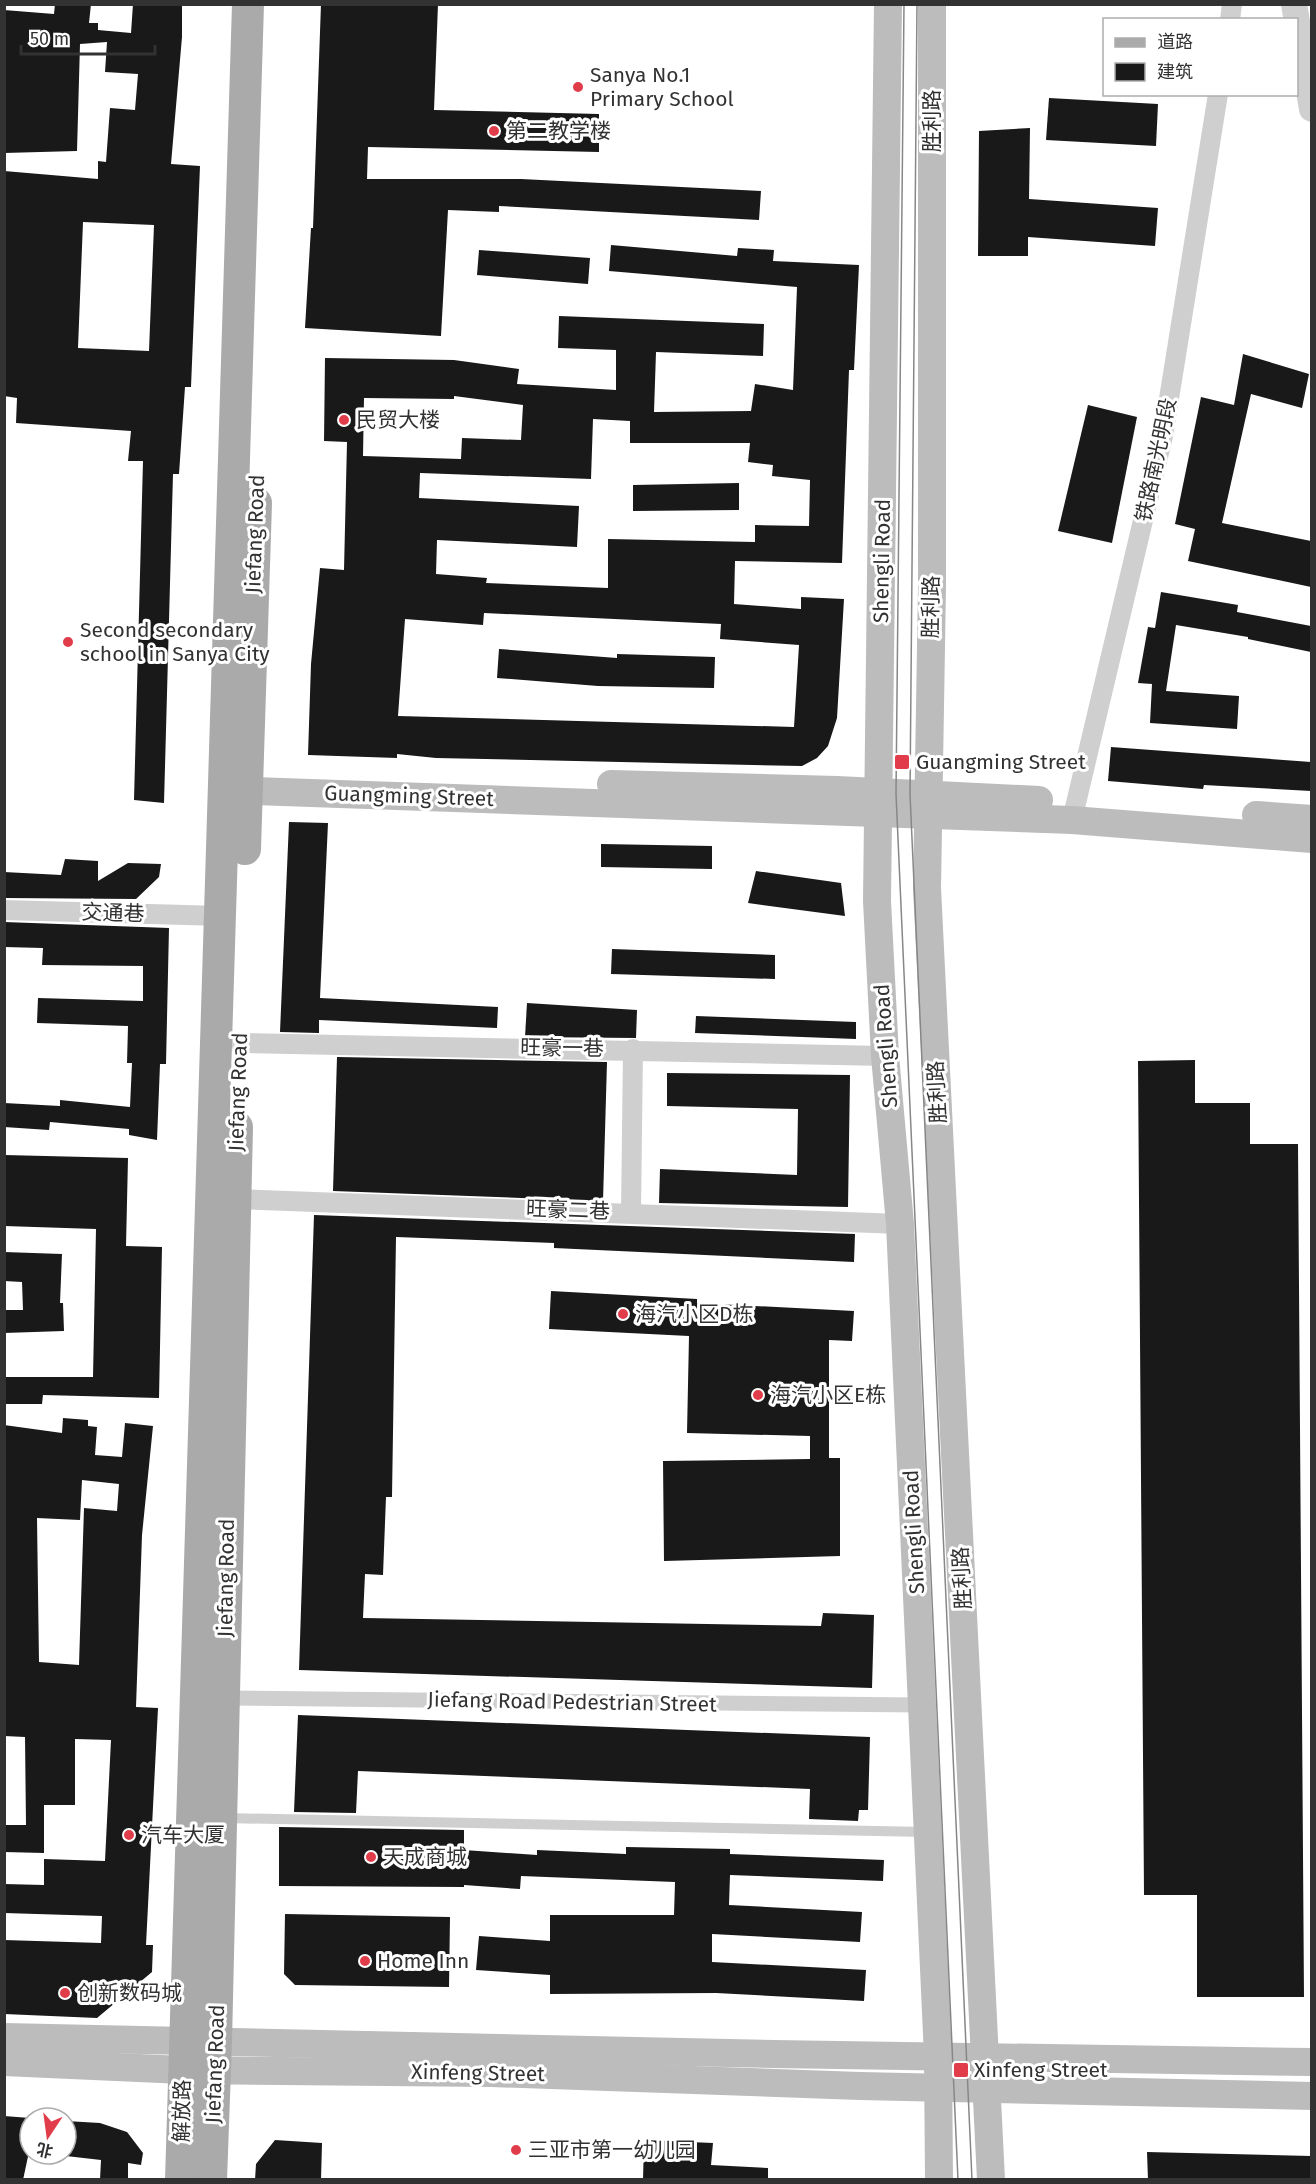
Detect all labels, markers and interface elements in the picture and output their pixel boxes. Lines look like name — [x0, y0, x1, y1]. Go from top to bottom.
scale bar — [21, 18, 154, 56]
legend — [1103, 18, 1298, 96]
text: 50 m — [30, 28, 69, 50]
text: 道路 — [1157, 31, 1193, 53]
text: 建筑 — [1157, 61, 1193, 83]
place label: Sanya No.1 Primary School — [590, 62, 734, 112]
marker: Sanya No.1 Primary School — [571, 80, 585, 94]
street label: 胜利路 — [919, 90, 945, 153]
place label: 第二教学楼 — [506, 118, 611, 144]
marker: 第二教学楼 — [487, 124, 501, 138]
street label: 铁路南光明段 — [1130, 396, 1182, 524]
place label: 民贸大楼 — [356, 407, 440, 433]
marker: 民贸大楼 — [337, 413, 351, 427]
street label: Jiefang Road — [240, 474, 270, 594]
street label: Shengli Road — [868, 499, 896, 623]
street label: 胜利路 — [917, 575, 945, 639]
place label: Second secondary school in Sanya City — [80, 617, 270, 667]
marker: Second secondary school in Sanya City — [61, 635, 75, 649]
place label: Guangming Street — [916, 749, 1086, 775]
marker: Guangming Street — [893, 753, 911, 771]
street label: Guangming Street — [324, 780, 495, 812]
street label: 交通巷 — [81, 899, 145, 927]
street label: Shengli Road — [869, 983, 903, 1109]
street label: Jiefang Road — [223, 1032, 253, 1152]
street label: 旺豪一巷 — [520, 1034, 604, 1062]
street label: 胜利路 — [922, 1060, 952, 1124]
street label: 旺豪二巷 — [526, 1196, 610, 1224]
place label: 海汽小区D栋 — [635, 1301, 754, 1327]
marker: 海汽小区D栋 — [616, 1307, 630, 1321]
place label: 海汽小区E栋 — [770, 1382, 886, 1408]
marker: 海汽小区E栋 — [751, 1388, 765, 1402]
street label: Shengli Road — [898, 1469, 930, 1595]
street label: Jiefang Road — [212, 1518, 240, 1638]
street label: 胜利路 — [947, 1546, 977, 1610]
street label: Jiefang Road Pedestrian Street — [427, 1686, 717, 1718]
place label: 汽车大厦 — [141, 1822, 225, 1848]
marker: 汽车大厦 — [122, 1828, 136, 1842]
place label: 天成商城 — [383, 1844, 467, 1870]
marker: 天成商城 — [364, 1850, 378, 1864]
place label: Home Inn — [377, 1948, 469, 1974]
marker: Home Inn — [358, 1954, 372, 1968]
place label: 创新数码城 — [77, 1980, 182, 2006]
marker: 创新数码城 — [58, 1986, 72, 2000]
street label: Jiefang Road — [200, 2004, 230, 2124]
place label: Xinfeng Street — [974, 2057, 1108, 2083]
street label: Xinfeng Street — [411, 2059, 545, 2087]
marker: Xinfeng Street — [952, 2061, 970, 2079]
street label: 解放路 — [168, 2079, 196, 2143]
north arrow — [18, 2106, 78, 2166]
place label: 三亚市第一幼儿园 — [528, 2137, 696, 2163]
text: 北 — [35, 2139, 55, 2161]
marker: 三亚市第一幼儿园 — [509, 2143, 523, 2157]

